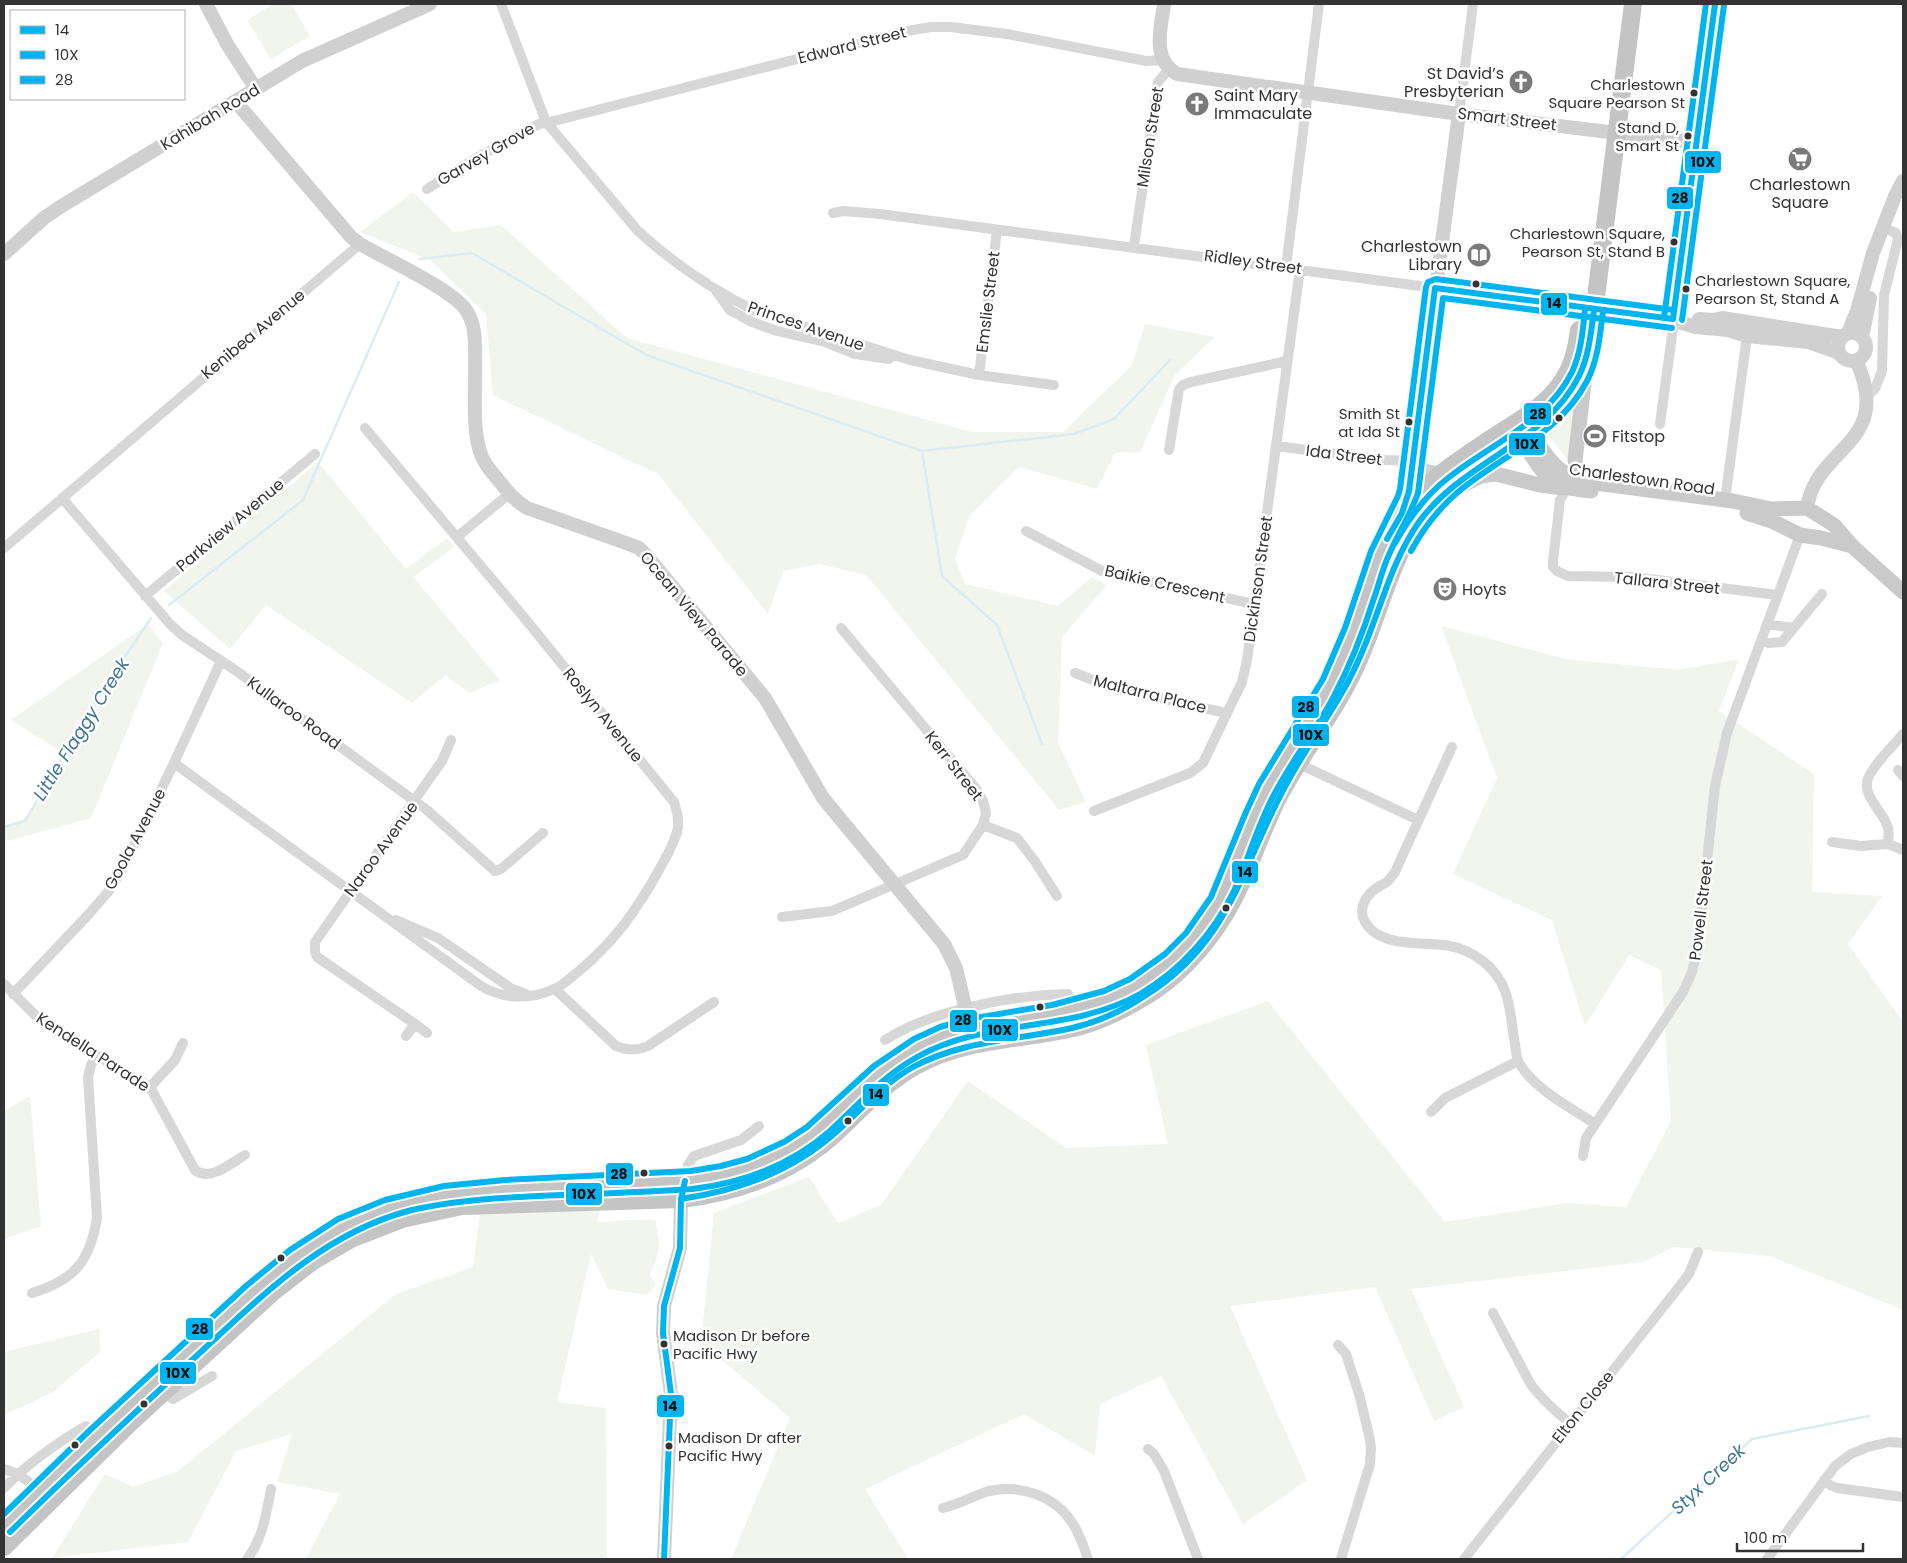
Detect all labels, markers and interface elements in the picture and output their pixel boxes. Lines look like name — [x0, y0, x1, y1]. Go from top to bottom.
legend — [10, 10, 185, 100]
text: 14 — [55, 19, 69, 40]
street label: Edward Street — [795, 20, 909, 70]
text: 10X — [55, 44, 79, 65]
place label: St David’s Presbyterian — [1404, 62, 1504, 103]
text: 28 — [55, 69, 73, 90]
church icon: St David’s Presbyterian — [1508, 69, 1534, 95]
place label: Charlestown Square Pearson St — [1548, 74, 1685, 113]
street label: Kahibah Road — [156, 78, 264, 156]
place label: Saint Mary Immaculate — [1214, 84, 1312, 125]
street label: Milson Street — [1131, 85, 1169, 189]
marker: Charlestown Square Pearson St — [1689, 88, 1699, 98]
church icon: Saint Mary Immaculate — [1184, 91, 1210, 117]
street label: Smart Street — [1456, 102, 1558, 137]
street label: Garvey Grove — [433, 117, 539, 191]
place label: Stand D, Smart St — [1615, 117, 1679, 156]
marker: Stand D, Smart St — [1683, 131, 1693, 141]
supermarket icon: Charlestown Square — [1787, 146, 1813, 172]
line badge: 10X — [1684, 150, 1722, 174]
text: 10X — [1691, 152, 1715, 172]
place label: Charlestown Square — [1749, 173, 1851, 214]
line badge: 28 — [1666, 186, 1694, 210]
text: 28 — [1671, 188, 1689, 208]
place label: Charlestown Square, Pearson St, Stand B — [1510, 223, 1665, 262]
place label: Charlestown Library — [1361, 235, 1462, 276]
marker: Charlestown Square, Pearson St, Stand B — [1669, 237, 1679, 247]
library icon: Charlestown Library — [1466, 242, 1492, 268]
street label: Ridley Street — [1203, 244, 1304, 280]
street label: Emslie Street — [970, 250, 1006, 354]
place label: Charlestown Square, Pearson St, Stand A — [1695, 270, 1850, 309]
unlabelled marker — [1471, 279, 1481, 289]
street label: Kenibea Avenue — [196, 283, 310, 384]
marker: Charlestown Square, Pearson St, Stand A — [1681, 284, 1691, 294]
line badge: 14 — [1540, 292, 1568, 316]
text: 14 — [1547, 293, 1561, 313]
street label: Princes Avenue — [745, 295, 867, 357]
line badge: 28 — [1523, 402, 1552, 426]
place label: Smith St at Ida St — [1338, 403, 1400, 442]
text: 28 — [1529, 404, 1547, 424]
unlabelled marker — [1554, 413, 1564, 423]
marker: Smith St at Ida St — [1404, 417, 1414, 427]
sports icon: Fitstop — [1582, 423, 1608, 449]
place label: Fitstop — [1612, 425, 1665, 448]
line badge: 10X — [1508, 432, 1546, 456]
text: 10X — [1515, 434, 1539, 454]
street label: Ida Street — [1305, 439, 1384, 471]
street label: Charlestown Road — [1568, 457, 1716, 501]
street label: Parkview Avenue — [171, 473, 289, 577]
street label: Dickinson Street — [1238, 514, 1278, 644]
street label: Ocean View Parade — [635, 546, 753, 682]
street label: Baikie Crescent — [1102, 559, 1228, 609]
street label: Tallara Street — [1613, 566, 1721, 600]
theatre icon: Hoyts — [1432, 576, 1458, 602]
place label: Hoyts — [1462, 578, 1507, 601]
water label: Little Flaggy Creek — [27, 652, 135, 805]
street label: Roslyn Avenue — [558, 663, 648, 767]
street label: Maltarra Place — [1091, 669, 1209, 719]
street label: Kullaroo Road — [242, 671, 346, 755]
line badge: 28 — [1291, 695, 1320, 719]
text: 28 — [1297, 697, 1315, 717]
line badge: 10X — [1292, 723, 1330, 747]
text: 10X — [1299, 725, 1323, 745]
street label: Kerr Street — [920, 726, 989, 806]
street label: Goola Avenue — [99, 784, 171, 894]
street label: Naroo Avenue — [339, 797, 424, 901]
street label: Powell Street — [1683, 858, 1719, 962]
line badge: 14 — [1231, 860, 1259, 884]
text: 14 — [1238, 862, 1252, 882]
unlabelled marker — [1221, 903, 1231, 913]
unlabelled marker — [1035, 1002, 1045, 1012]
street label: Kendella Parade — [32, 1007, 154, 1097]
line badge: 28 — [949, 1009, 978, 1033]
text: 28 — [954, 1010, 972, 1030]
line badge: 10X — [981, 1018, 1019, 1042]
text: 10X — [988, 1020, 1012, 1040]
line badge: 14 — [862, 1083, 890, 1107]
text: 14 — [869, 1084, 883, 1104]
unlabelled marker — [843, 1116, 853, 1126]
line badge: 28 — [605, 1162, 634, 1186]
text: 28 — [610, 1164, 628, 1184]
unlabelled marker — [639, 1168, 649, 1178]
line badge: 10X — [565, 1182, 603, 1206]
text: 10X — [572, 1184, 596, 1204]
unlabelled marker — [276, 1253, 286, 1263]
line badge: 28 — [185, 1317, 214, 1341]
text: 28 — [191, 1319, 209, 1339]
place label: Madison Dr before Pacific Hwy — [673, 1325, 810, 1364]
marker: Madison Dr before Pacific Hwy — [659, 1339, 669, 1349]
line badge: 10X — [159, 1361, 197, 1385]
text: 10X — [166, 1363, 190, 1383]
street label: Elton Close — [1547, 1366, 1620, 1448]
line badge: 14 — [656, 1394, 685, 1418]
text: 14 — [663, 1396, 677, 1416]
unlabelled marker — [139, 1399, 149, 1409]
place label: Madison Dr after Pacific Hwy — [678, 1427, 802, 1466]
water label: Styx Creek — [1665, 1438, 1751, 1520]
unlabelled marker — [70, 1440, 80, 1450]
marker: Madison Dr after Pacific Hwy — [664, 1441, 674, 1451]
scale bar — [1737, 1520, 1863, 1552]
text: 100 m — [1744, 1527, 1787, 1548]

